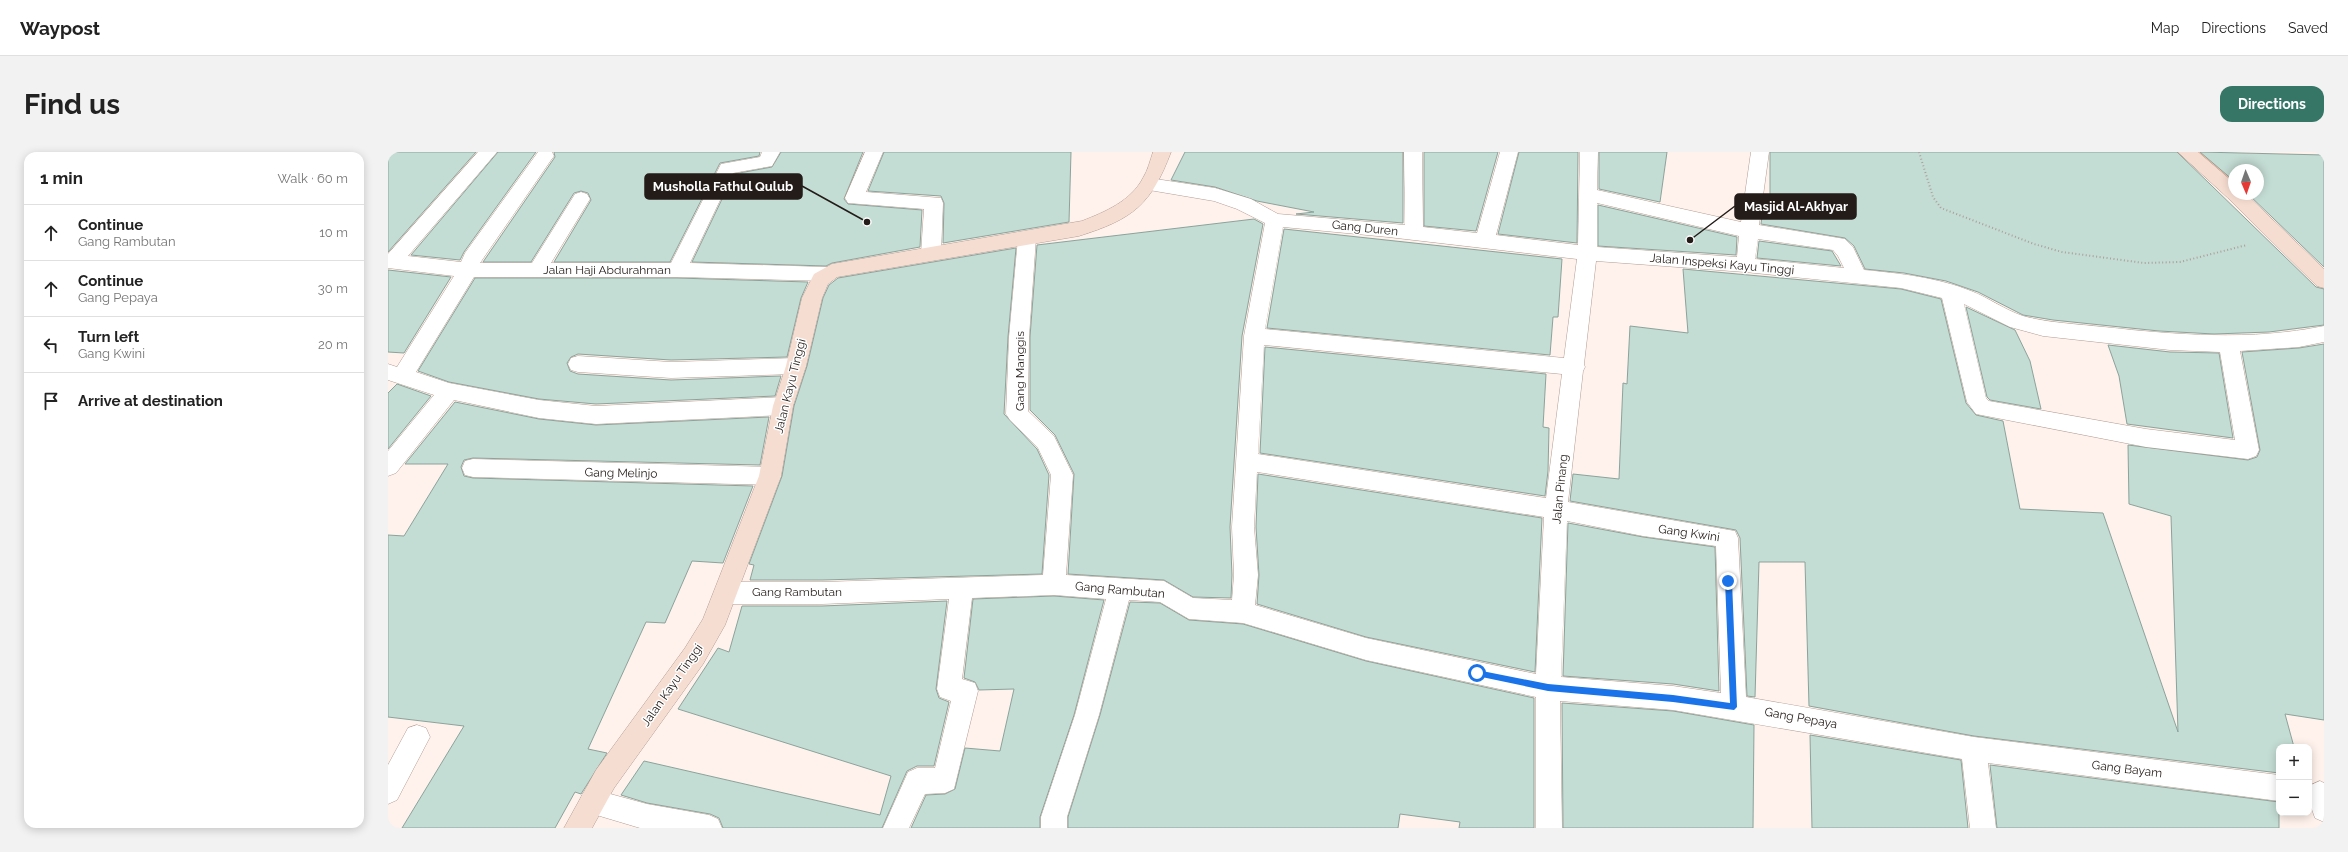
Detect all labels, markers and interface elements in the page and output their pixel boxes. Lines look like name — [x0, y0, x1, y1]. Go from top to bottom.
text: Waypost — [20, 17, 100, 39]
text: Map — [2151, 20, 2179, 36]
text: Directions — [2201, 20, 2266, 36]
text: Saved — [2288, 20, 2328, 36]
button: Directions — [2220, 86, 2324, 122]
text: Find us — [24, 88, 120, 121]
north arrow — [2228, 164, 2264, 200]
text: 1 min — [40, 168, 83, 188]
text: Walk · 60 m — [277, 171, 348, 186]
callout: Musholla Fathul Qulub — [645, 174, 802, 199]
text: Musholla Fathul Qulub — [653, 179, 793, 194]
callout: Masjid Al-Akhyar — [1735, 194, 1856, 219]
text: Masjid Al-Akhyar — [1744, 199, 1848, 214]
text: Continue — [78, 216, 143, 234]
street label: Gang Duren — [1331, 218, 1399, 238]
icon: ahead — [40, 222, 62, 244]
text: 10 m — [319, 225, 348, 240]
text: Gang Rambutan — [78, 234, 176, 249]
street label: Jalan Inspeksi Kayu Tinggi — [1649, 251, 1795, 277]
street label: Jalan Haji Abdurahman — [543, 263, 671, 277]
text: Continue — [78, 272, 143, 290]
icon: ahead — [40, 278, 62, 300]
text: 30 m — [318, 281, 348, 296]
text: Gang Pepaya — [78, 290, 158, 305]
text: Turn left — [78, 328, 139, 346]
street label: Gang Manggis — [1013, 331, 1027, 411]
icon: left — [40, 334, 62, 356]
text: 20 m — [318, 337, 348, 352]
street label: Jalan Kayu Tinggi — [771, 337, 809, 435]
text: Gang Kwini — [78, 346, 145, 361]
icon: arrive — [40, 390, 62, 412]
text: Arrive at destination — [78, 392, 223, 410]
street label: Jalan Pinang — [1549, 453, 1571, 525]
street label: Gang Melinjo — [584, 465, 658, 481]
street label: Gang Kwini — [1657, 522, 1721, 544]
route end — [1719, 572, 1737, 590]
street label: Gang Rambutan — [1075, 579, 1165, 601]
street label: Gang Rambutan — [752, 585, 842, 599]
street label: Jalan Kayu Tinggi — [638, 641, 706, 729]
route start — [1468, 664, 1486, 682]
street label: Gang Pepaya — [1764, 705, 1838, 731]
map controls — [2276, 744, 2312, 816]
button: + — [2276, 744, 2312, 780]
street label: Gang Bayam — [2091, 758, 2163, 780]
button: − — [2276, 780, 2312, 816]

